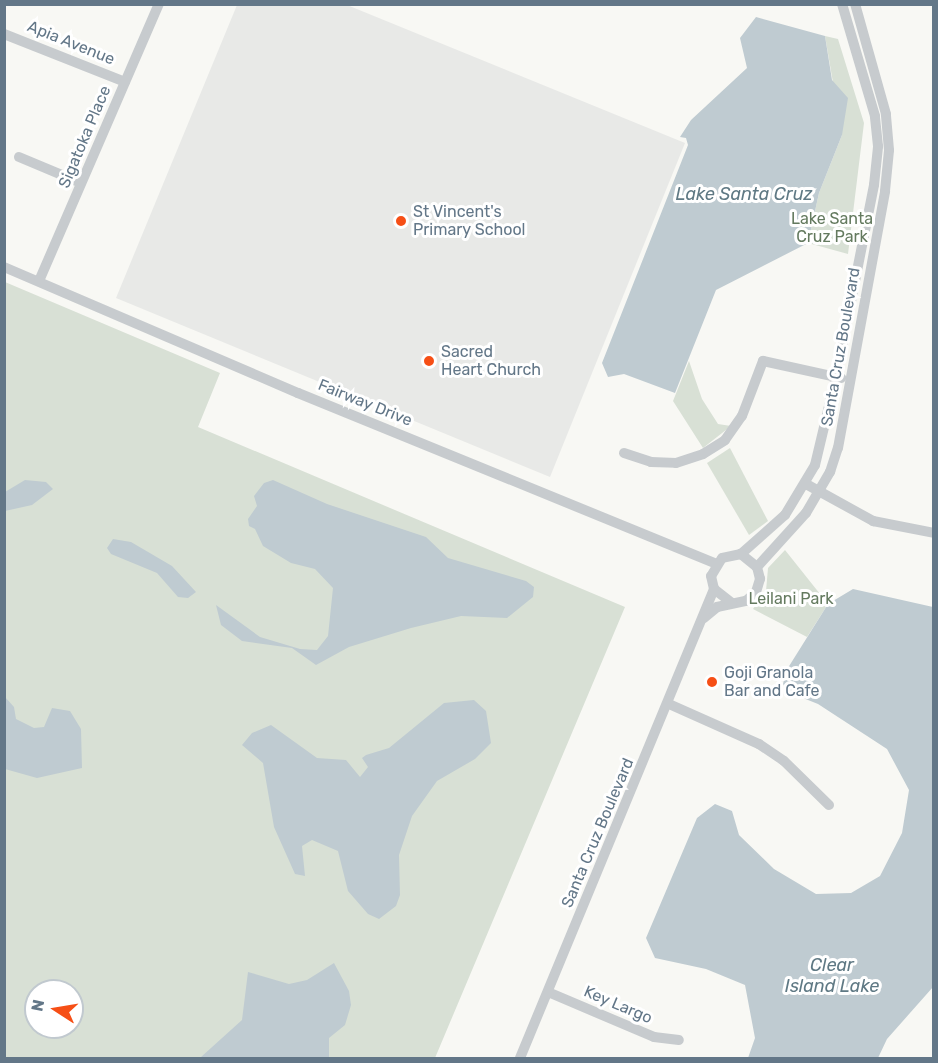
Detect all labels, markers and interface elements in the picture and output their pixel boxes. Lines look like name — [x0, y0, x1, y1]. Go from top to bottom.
street label: Apia Avenue — [24, 17, 118, 69]
street label: Sigatoka Place — [55, 83, 115, 191]
water label: Lake Santa Cruz — [675, 183, 813, 205]
place label: St Vincent's Primary School — [413, 202, 526, 240]
park label: Lake Santa Cruz Park — [791, 209, 873, 247]
marker: St Vincent's Primary School — [394, 214, 408, 228]
street label: Santa Cruz Boulevard — [818, 266, 864, 428]
place label: Sacred Heart Church — [441, 342, 541, 380]
marker: Sacred Heart Church — [422, 354, 436, 368]
street label: Fairway Drive — [315, 375, 415, 431]
park label: Leilani Park — [748, 589, 834, 609]
place label: Goji Granola Bar and Cafe — [724, 663, 820, 701]
marker: Goji Granola Bar and Cafe — [705, 675, 719, 689]
street label: Santa Cruz Boulevard — [558, 755, 638, 911]
water label: Clear Island Lake — [785, 955, 879, 998]
north arrow — [24, 979, 84, 1039]
street label: Key Largo — [581, 982, 655, 1028]
text: N — [27, 998, 48, 1013]

